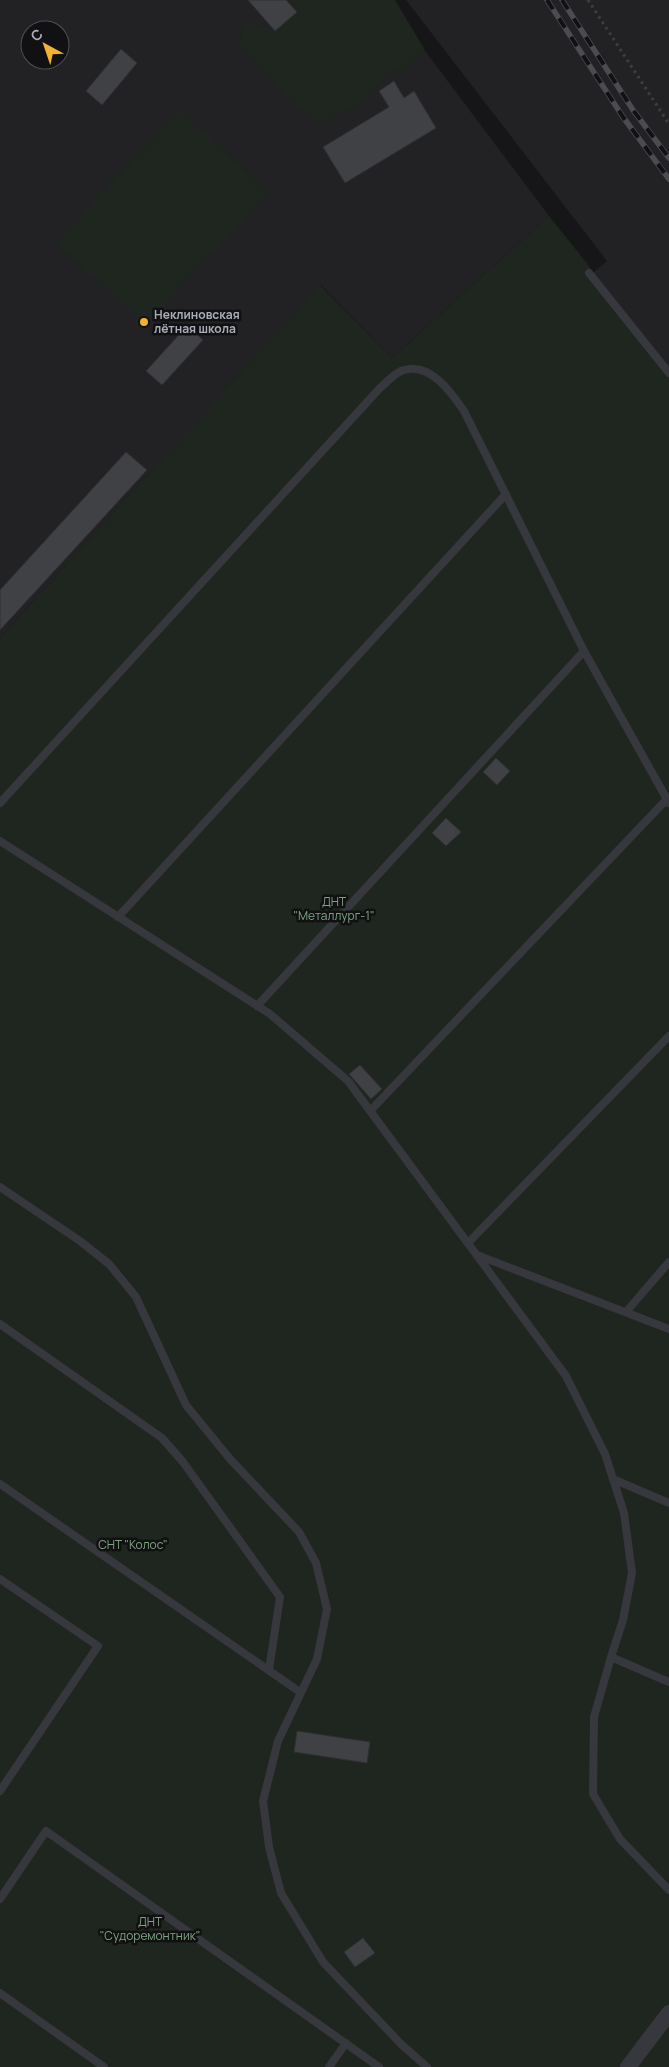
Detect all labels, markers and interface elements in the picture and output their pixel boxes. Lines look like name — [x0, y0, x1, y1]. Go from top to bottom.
north arrow — [20, 20, 70, 70]
text: С — [26, 24, 46, 45]
place label: Неклиновская лётная школа — [154, 306, 240, 337]
marker: Неклиновская лётная школа — [138, 316, 150, 328]
park label: ДНТ "Металлург-1" — [293, 893, 375, 924]
park label: СНТ "Колос" — [98, 1536, 168, 1553]
park label: ДНТ "Судоремонтник" — [100, 1913, 200, 1944]

